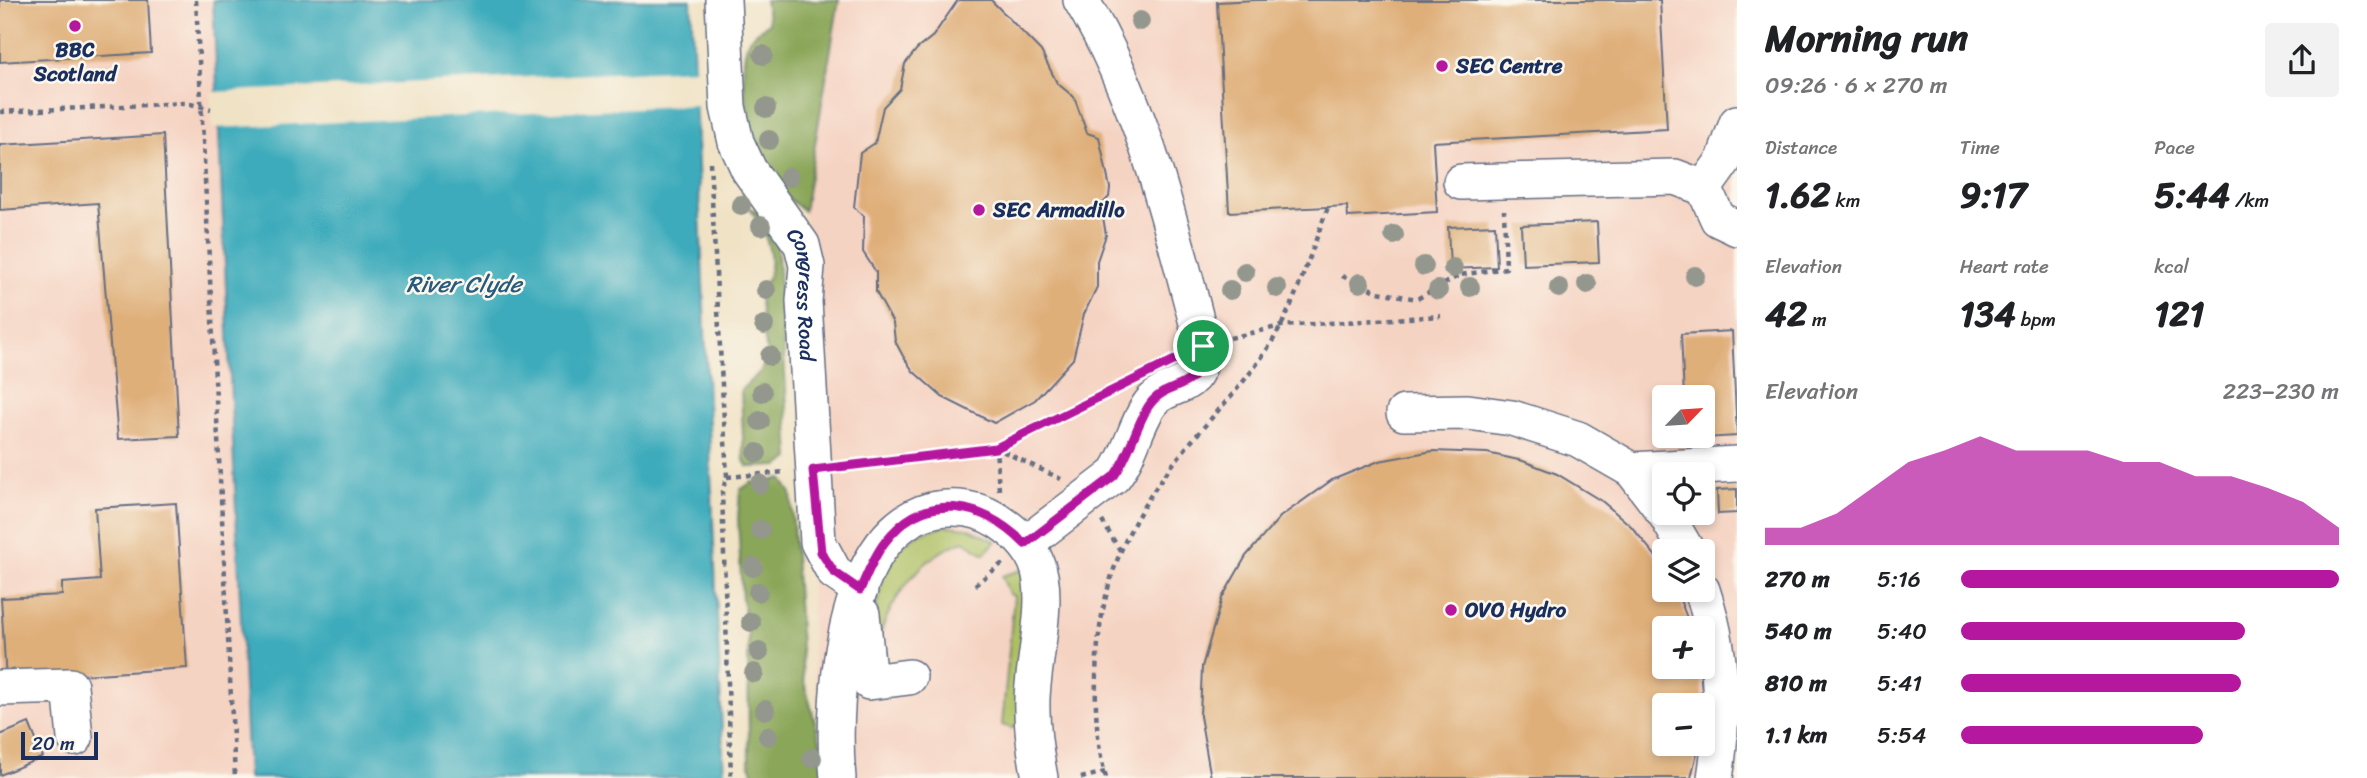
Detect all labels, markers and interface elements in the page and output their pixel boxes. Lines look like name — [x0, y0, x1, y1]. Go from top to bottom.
text: Morning run — [1765, 5, 1968, 72]
marker: BBC Scotland — [67, 18, 83, 34]
button: share — [2265, 23, 2339, 97]
place label: BBC Scotland — [33, 31, 118, 93]
place label: SEC Centre — [1455, 47, 1563, 85]
marker: SEC Centre — [1434, 58, 1450, 74]
text: 09:26 · 6 × 270 m — [1765, 65, 1947, 106]
text: Distance — [1765, 131, 1837, 164]
text: Time — [1960, 131, 2000, 164]
text: Pace — [2154, 131, 2195, 164]
text: 1.62 — [1765, 164, 1831, 226]
text: 9:17 — [1960, 164, 2027, 226]
text: 5:44 — [2154, 164, 2230, 226]
text: km — [1831, 184, 1860, 217]
text: /km — [2230, 184, 2269, 217]
place label: SEC Armadillo — [992, 191, 1125, 229]
marker: SEC Armadillo — [971, 202, 987, 218]
street label: Congress Road — [776, 219, 827, 364]
text: Elevation — [1765, 250, 1842, 283]
text: Heart rate — [1960, 250, 2049, 283]
text: kcal — [2154, 250, 2189, 283]
water label: River Clyde — [406, 264, 524, 305]
text: 42 — [1765, 283, 1807, 345]
text: 134 — [1960, 283, 2016, 345]
text: 121 — [2154, 283, 2205, 345]
text: m — [1807, 303, 1827, 336]
text: bpm — [2016, 303, 2056, 336]
pin — [1173, 316, 1233, 376]
icon: arrive — [1184, 327, 1222, 365]
text: Elevation — [1765, 371, 1858, 412]
text: 223–230 m — [2223, 371, 2339, 412]
north arrow — [1652, 385, 1715, 448]
map controls — [1652, 385, 1715, 756]
button: locate — [1652, 462, 1715, 525]
button: layers — [1652, 539, 1715, 602]
text: 270 m — [1765, 559, 1830, 600]
text: 5:16 — [1877, 559, 1921, 600]
place label: OVO Hydro — [1465, 591, 1567, 629]
marker: OVO Hydro — [1443, 602, 1459, 618]
text: 540 m — [1765, 611, 1832, 652]
text: 5:40 — [1877, 611, 1927, 652]
button: + — [1652, 616, 1715, 679]
text: 810 m — [1765, 663, 1827, 704]
text: 5:41 — [1877, 663, 1922, 704]
button: − — [1652, 693, 1715, 756]
text: 1.1 km — [1765, 715, 1828, 756]
text: 5:54 — [1877, 715, 1926, 756]
text: 20 m — [32, 727, 75, 760]
scale bar — [21, 729, 98, 761]

